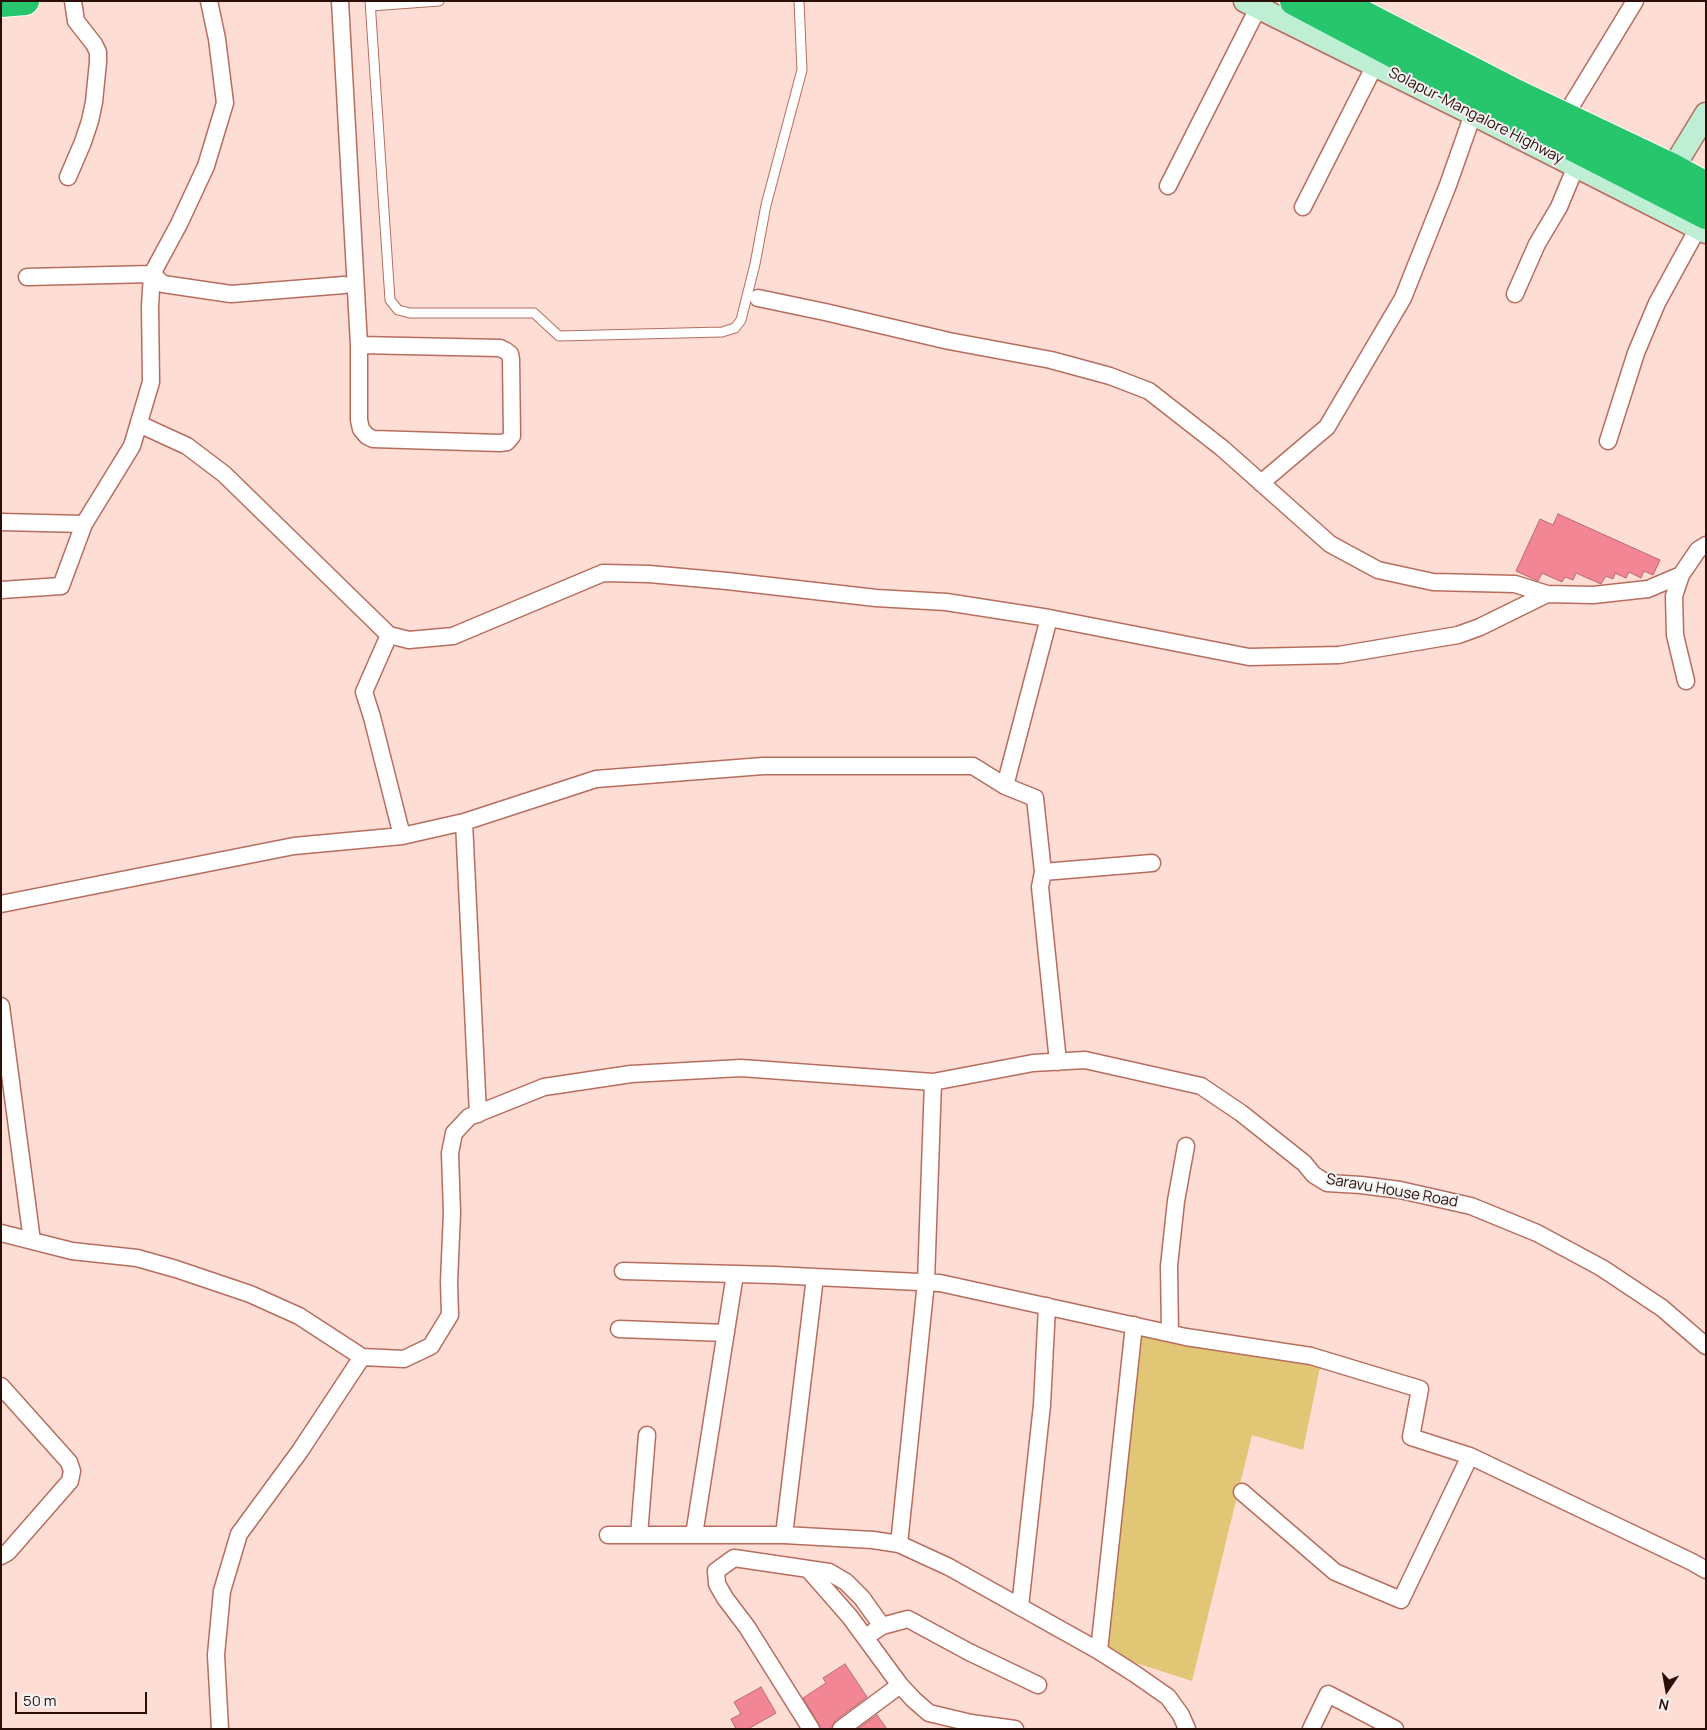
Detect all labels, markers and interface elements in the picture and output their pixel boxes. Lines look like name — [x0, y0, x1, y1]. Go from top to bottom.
street label: Solapur-Mangalore Highway — [1385, 64, 1567, 168]
street label: Saravu House Road — [1325, 1171, 1459, 1211]
north arrow — [1642, 1665, 1692, 1715]
scale bar — [18, 1682, 150, 1714]
text: 50 m — [23, 1690, 57, 1711]
text: N — [1657, 1695, 1671, 1715]

